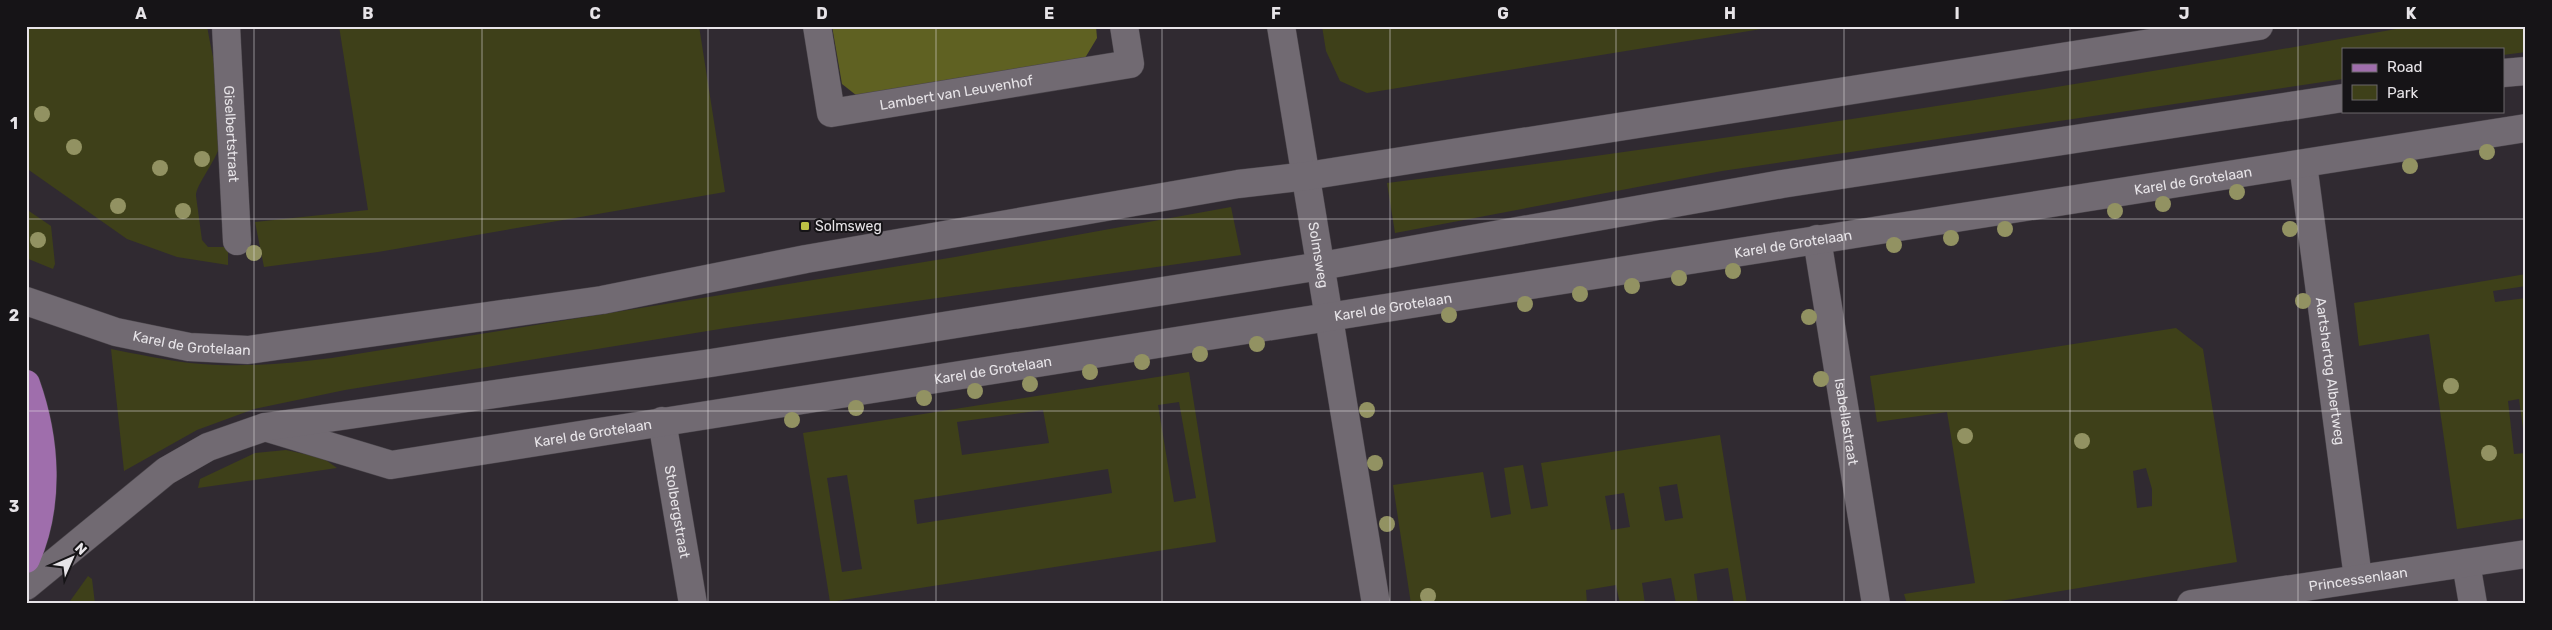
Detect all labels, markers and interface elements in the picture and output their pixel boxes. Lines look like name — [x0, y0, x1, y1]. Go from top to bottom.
text: A — [135, 4, 147, 23]
text: B — [362, 4, 374, 23]
text: C — [589, 4, 601, 23]
text: D — [816, 4, 828, 23]
text: E — [1044, 4, 1054, 23]
text: F — [1271, 4, 1281, 23]
text: G — [1497, 4, 1509, 23]
text: H — [1724, 4, 1736, 23]
text: I — [1954, 4, 1960, 23]
text: J — [2179, 4, 2189, 23]
text: K — [2406, 4, 2417, 23]
legend — [2342, 48, 2504, 112]
text: Road — [2387, 58, 2423, 76]
street label: Lambert van Leuvenhof — [878, 71, 1035, 113]
text: Park — [2387, 84, 2418, 102]
street label: Giselbertstraat — [221, 85, 243, 183]
text: 1 — [10, 114, 18, 133]
street label: Karel de Grotelaan — [2133, 163, 2253, 198]
place label: Solmsweg — [815, 218, 882, 235]
marker: Solmsweg — [799, 220, 811, 232]
street label: Solmsweg — [1305, 221, 1332, 289]
street label: Karel de Grotelaan — [1733, 226, 1853, 261]
street label: Karel de Grotelaan — [1333, 289, 1453, 325]
street label: Aartshertog Albertweg — [2312, 296, 2349, 446]
text: 2 — [9, 306, 19, 325]
street label: Karel de Grotelaan — [131, 327, 251, 359]
street label: Karel de Grotelaan — [933, 352, 1053, 388]
street label: Isabellastraat — [1831, 377, 1862, 467]
street label: Karel de Grotelaan — [533, 415, 653, 451]
street label: Stolbergstraat — [661, 464, 694, 560]
text: 3 — [9, 497, 19, 516]
north arrow — [48, 532, 98, 582]
text: N — [71, 540, 90, 559]
street label: Princessenlaan — [2308, 563, 2409, 595]

